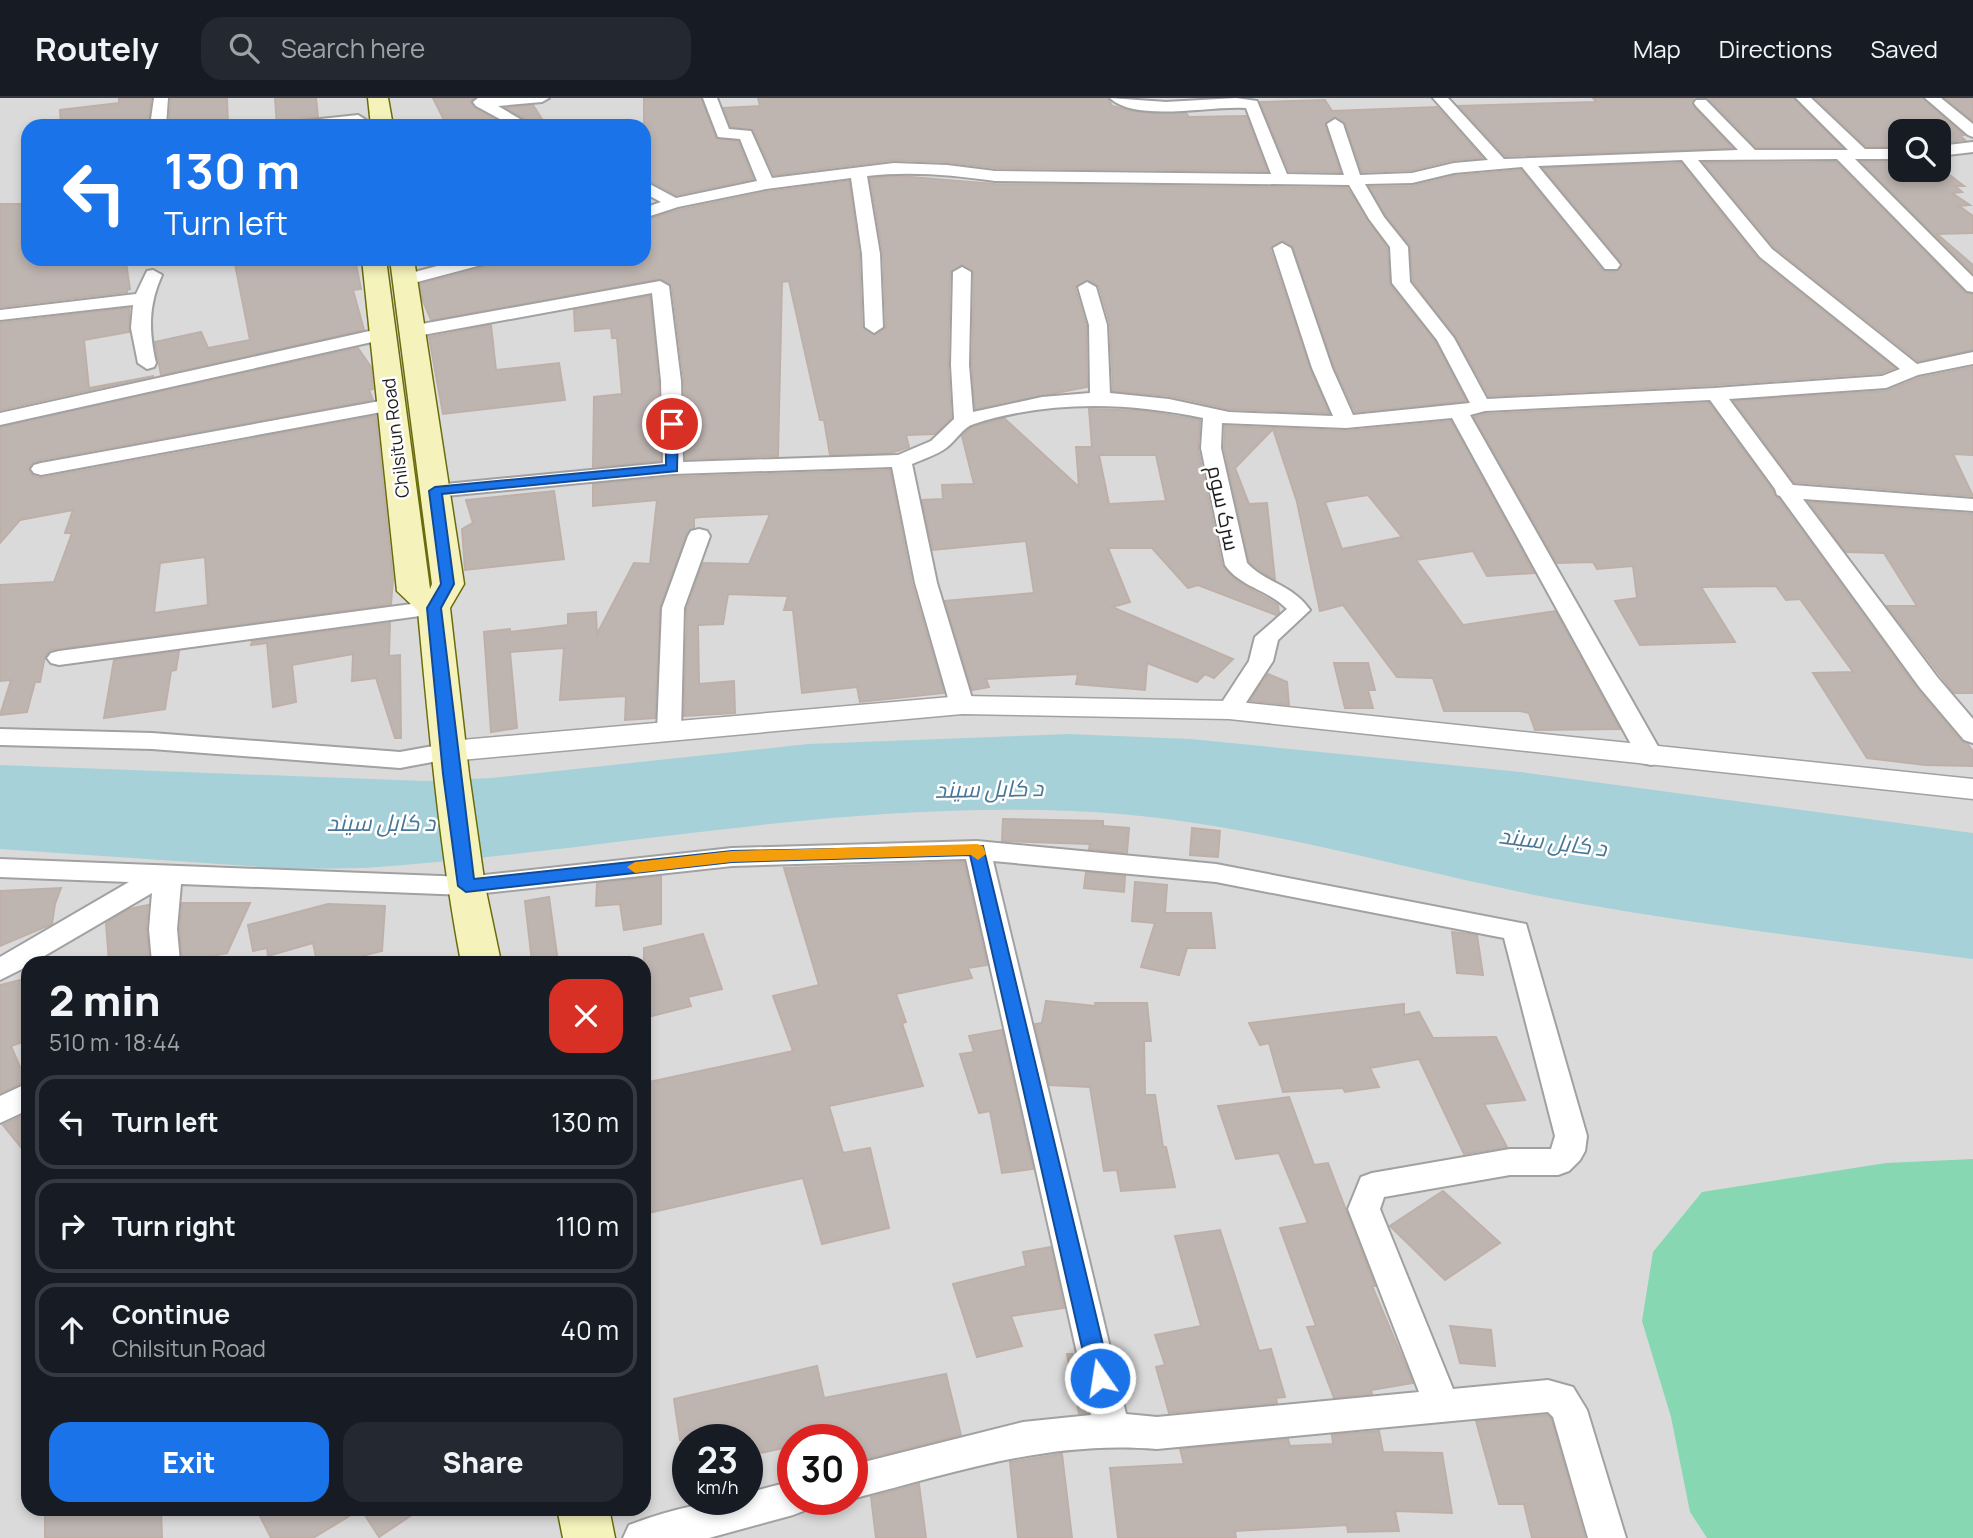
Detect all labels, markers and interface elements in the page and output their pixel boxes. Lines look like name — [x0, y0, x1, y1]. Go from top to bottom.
search box — [201, 17, 691, 80]
text: Routely — [35, 26, 159, 71]
icon: search — [225, 29, 263, 67]
text: Search here — [281, 30, 425, 66]
text: Map — [1633, 32, 1681, 65]
text: Directions — [1719, 32, 1832, 65]
text: Saved — [1870, 32, 1938, 65]
map controls — [1888, 119, 1951, 182]
button: search — [1888, 119, 1951, 182]
text: 130 m — [164, 137, 300, 204]
icon: left — [49, 147, 140, 238]
text: Turn left — [164, 201, 288, 245]
street label: Chilsitun Road — [376, 377, 414, 499]
pin — [642, 394, 702, 454]
icon: arrive — [653, 405, 691, 443]
street label: سرک سوم — [1200, 463, 1247, 553]
water label: د کابل سيند — [934, 771, 1044, 805]
water label: د کابل سيند — [327, 806, 436, 838]
water label: د کابل سيند — [1497, 819, 1610, 864]
text: 2 min — [49, 971, 160, 1029]
button: close — [549, 979, 623, 1053]
text: 510 m · 18:44 — [49, 1026, 180, 1058]
icon: left — [53, 1103, 91, 1141]
text: Turn left — [112, 1104, 219, 1140]
text: 130 m — [551, 1104, 619, 1140]
icon: right — [53, 1207, 91, 1245]
text: Turn right — [112, 1208, 236, 1244]
text: 110 m — [556, 1208, 619, 1244]
text: Continue — [112, 1296, 230, 1332]
icon: ahead — [53, 1311, 91, 1349]
text: 40 m — [561, 1312, 619, 1348]
text: Chilsitun Road — [112, 1332, 266, 1364]
position arrow — [1063, 1341, 1137, 1415]
button: Exit — [49, 1422, 329, 1502]
button: Share — [343, 1422, 623, 1502]
speed limit sign: 30 — [777, 1424, 868, 1515]
text: 23 — [697, 1436, 738, 1484]
text: km/h — [697, 1475, 738, 1499]

